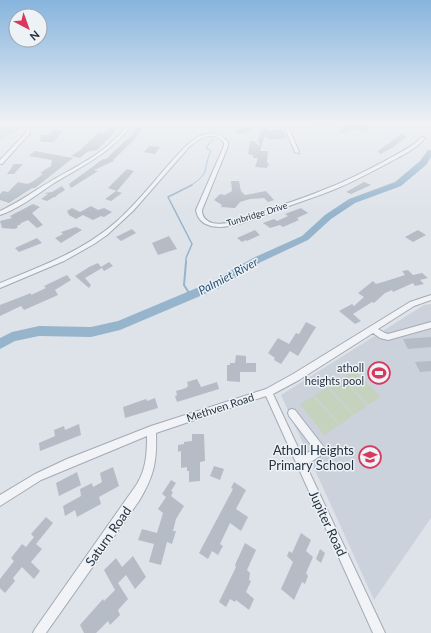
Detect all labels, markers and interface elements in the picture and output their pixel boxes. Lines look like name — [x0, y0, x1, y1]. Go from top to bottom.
north arrow — [8, 8, 48, 48]
text: N — [27, 28, 42, 44]
street label: Tunbridge Drive — [225, 199, 289, 228]
water label: Palmiet River — [196, 254, 261, 298]
sports icon: atholl heights pool — [366, 360, 392, 386]
place label: atholl heights pool — [305, 361, 364, 387]
street label: Methven Road — [184, 390, 256, 424]
place label: Atholl Heights Primary School — [269, 442, 354, 473]
school or university icon: Atholl Heights Primary School — [357, 444, 383, 470]
street label: Jupiter Road — [306, 487, 350, 559]
street label: Saturn Road — [82, 503, 134, 569]

